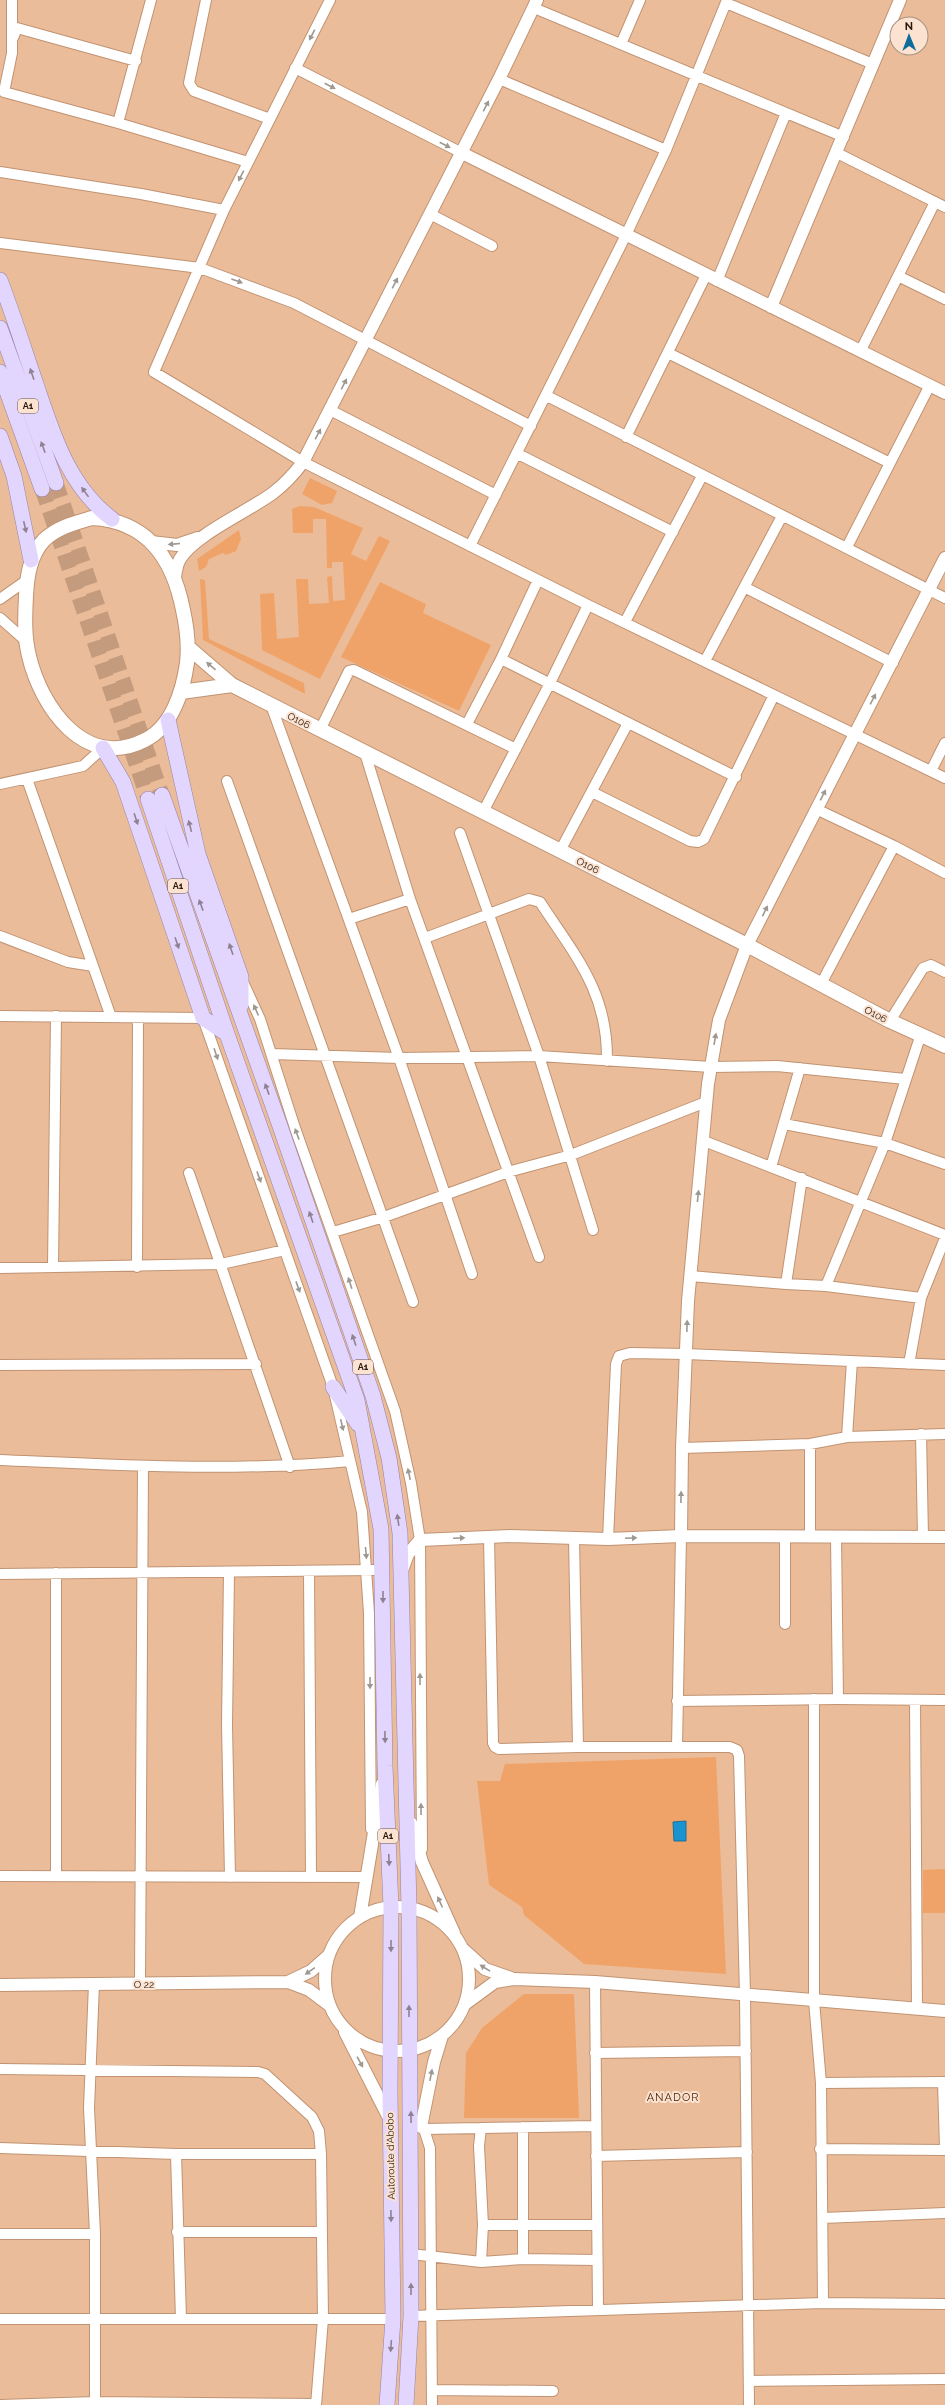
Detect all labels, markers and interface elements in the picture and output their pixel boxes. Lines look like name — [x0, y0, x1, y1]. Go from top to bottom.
north arrow — [889, 16, 929, 56]
text: N — [905, 20, 913, 33]
one-way arrow — [309, 29, 315, 40]
one-way arrow — [324, 83, 335, 89]
one-way arrow — [482, 100, 489, 112]
one-way arrow — [440, 142, 451, 148]
one-way arrow — [238, 170, 244, 182]
one-way arrow — [392, 277, 398, 289]
one-way arrow — [231, 279, 243, 285]
one-way arrow — [29, 368, 35, 380]
one-way arrow — [340, 378, 347, 389]
road number: A1 — [18, 399, 38, 413]
one-way arrow — [315, 428, 321, 439]
one-way arrow — [40, 440, 46, 452]
one-way arrow — [81, 487, 89, 497]
one-way arrow — [22, 521, 28, 533]
one-way arrow — [168, 541, 180, 548]
one-way arrow — [206, 661, 216, 670]
one-way arrow — [869, 694, 876, 705]
street label: O106 — [286, 710, 312, 731]
one-way arrow — [820, 789, 826, 800]
one-way arrow — [133, 814, 139, 826]
one-way arrow — [187, 819, 193, 831]
street label: O106 — [575, 855, 601, 876]
road number: A1 — [168, 879, 188, 893]
one-way arrow — [197, 898, 203, 910]
one-way arrow — [761, 905, 768, 916]
one-way arrow — [174, 937, 180, 949]
one-way arrow — [228, 942, 234, 954]
street label: O106 — [863, 1004, 889, 1025]
one-way arrow — [253, 1005, 259, 1016]
one-way arrow — [713, 1033, 719, 1045]
one-way arrow — [213, 1049, 219, 1061]
one-way arrow — [263, 1083, 269, 1095]
one-way arrow — [294, 1127, 300, 1139]
one-way arrow — [256, 1172, 262, 1184]
one-way arrow — [695, 1190, 702, 1202]
one-way arrow — [308, 1211, 314, 1223]
one-way arrow — [347, 1277, 353, 1289]
one-way arrow — [295, 1281, 301, 1293]
one-way arrow — [684, 1319, 690, 1332]
one-way arrow — [350, 1334, 356, 1346]
road number: A1 — [353, 1360, 373, 1374]
one-way arrow — [340, 1419, 346, 1432]
one-way arrow — [406, 1468, 412, 1480]
one-way arrow — [678, 1490, 684, 1503]
one-way arrow — [395, 1514, 401, 1527]
one-way arrow — [453, 1535, 465, 1542]
one-way arrow — [625, 1535, 637, 1542]
one-way arrow — [363, 1547, 369, 1559]
one-way arrow — [380, 1591, 386, 1604]
one-way arrow — [417, 1672, 423, 1685]
one-way arrow — [367, 1677, 373, 1690]
one-way arrow — [381, 1731, 388, 1743]
one-way arrow — [418, 1802, 424, 1815]
road number: A1 — [378, 1829, 398, 1843]
one-way arrow — [386, 1854, 392, 1867]
one-way arrow — [437, 1896, 443, 1908]
one-way arrow — [388, 1940, 394, 1953]
one-way arrow — [480, 1964, 491, 1972]
one-way arrow — [305, 1967, 315, 1975]
street label: O 22 — [134, 1979, 154, 1990]
one-way arrow — [406, 2004, 412, 2017]
one-way arrow — [357, 2056, 364, 2067]
one-way arrow — [428, 2069, 434, 2081]
district label: ANADOR — [647, 2091, 699, 2104]
one-way arrow — [407, 2111, 414, 2123]
street label: Autoroute d'Abobo — [384, 2112, 397, 2200]
one-way arrow — [388, 2210, 394, 2223]
one-way arrow — [408, 2282, 414, 2295]
one-way arrow — [387, 2340, 394, 2352]

